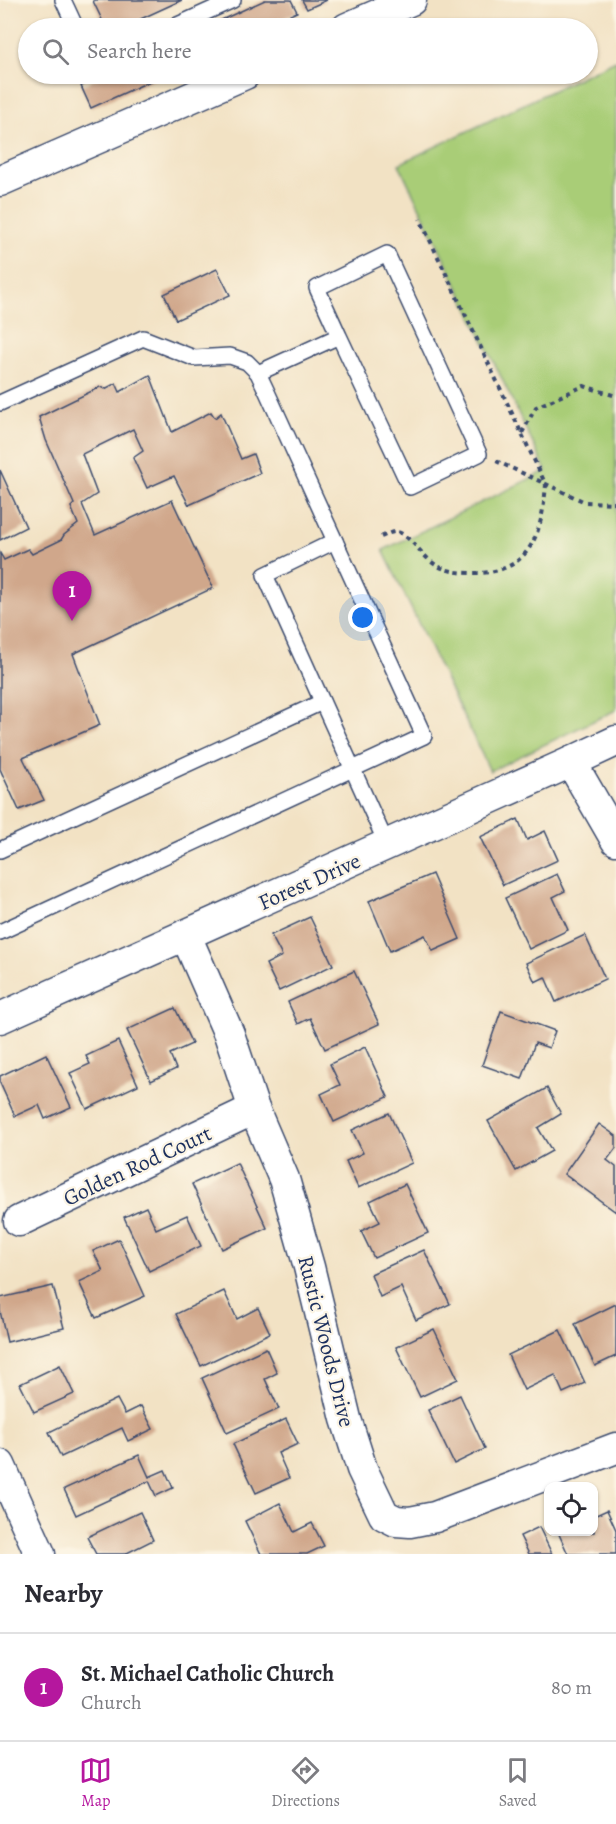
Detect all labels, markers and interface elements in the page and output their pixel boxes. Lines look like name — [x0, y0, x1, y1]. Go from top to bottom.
search box — [18, 18, 598, 84]
icon: search — [39, 35, 72, 68]
text: Search here — [87, 36, 192, 66]
pin: 1 — [52, 572, 92, 621]
your location — [348, 603, 377, 632]
street label: Forest Drive — [253, 846, 365, 918]
street label: Golden Rod Court — [58, 1118, 216, 1213]
street label: Rustic Woods Drive — [290, 1252, 362, 1430]
map controls — [544, 1482, 598, 1536]
button: locate — [544, 1482, 598, 1536]
text: Nearby — [24, 1576, 103, 1611]
text: St. Michael Catholic Church — [81, 1659, 334, 1689]
text: 1 — [40, 1674, 47, 1701]
text: 80 m — [551, 1674, 592, 1701]
text: Church — [81, 1689, 142, 1716]
tab: Map — [79, 1754, 112, 1812]
tab: Directions — [271, 1754, 340, 1812]
tab: Saved — [499, 1754, 537, 1812]

